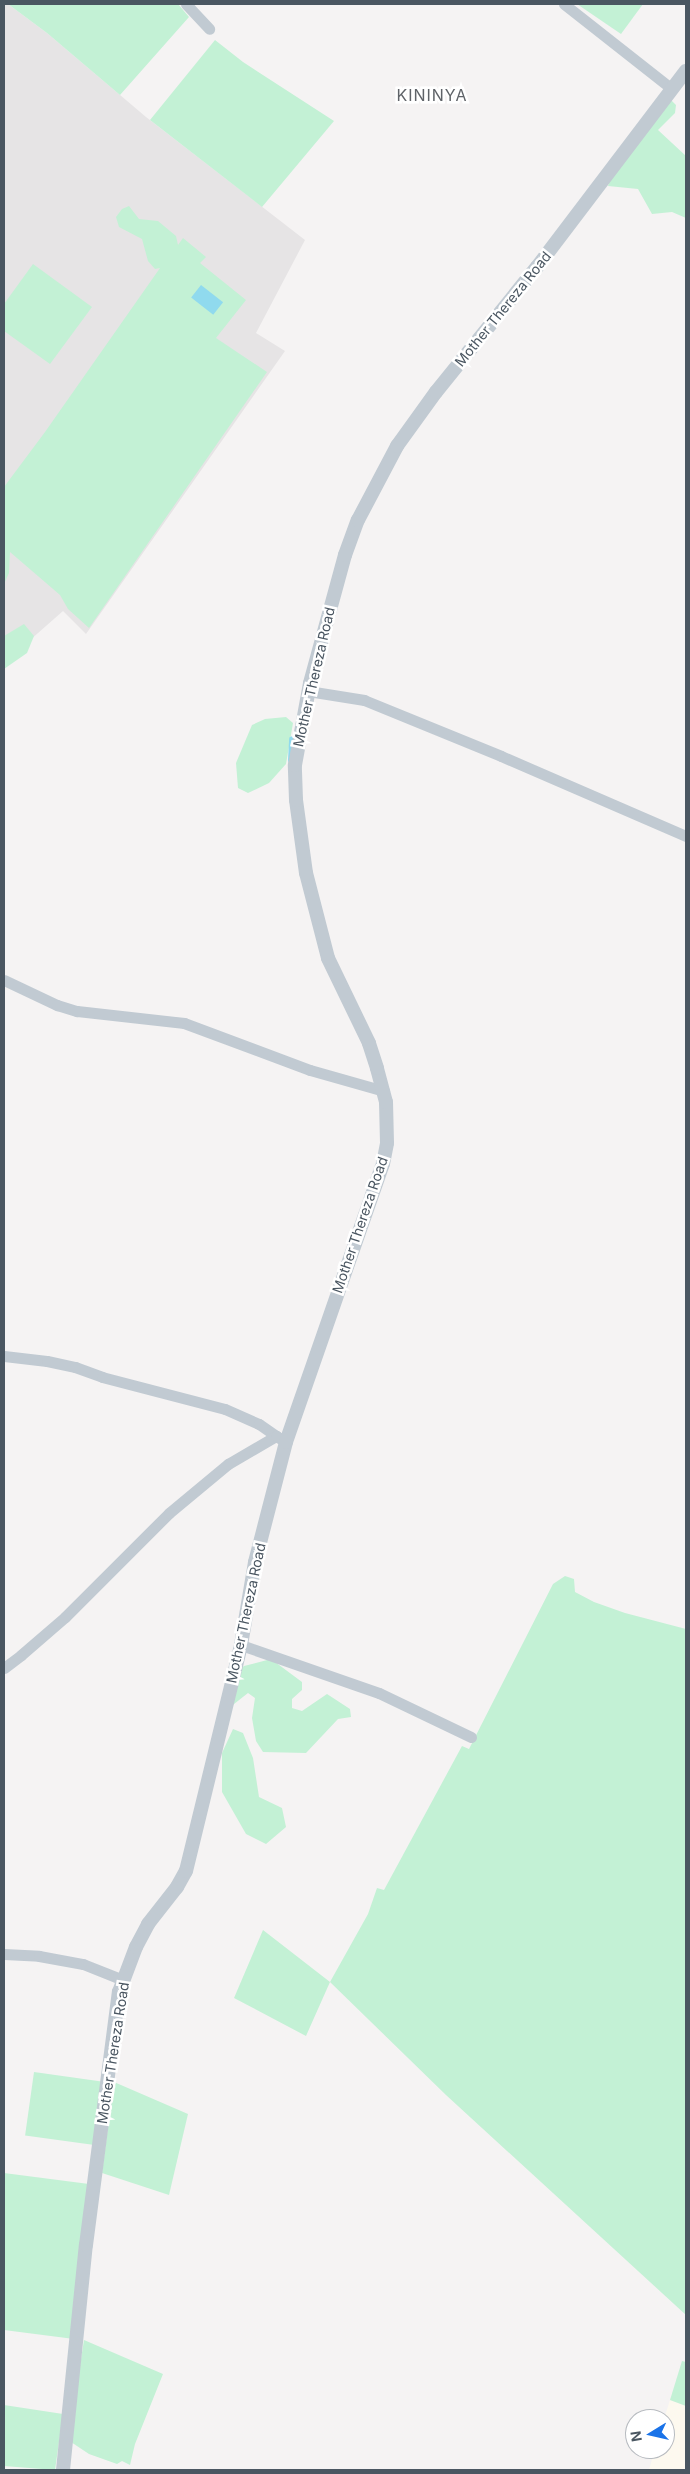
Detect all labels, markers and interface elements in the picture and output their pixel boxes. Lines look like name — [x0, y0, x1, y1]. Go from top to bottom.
district label: KININYA — [396, 85, 468, 105]
street label: Mother Thereza Road — [451, 248, 555, 370]
street label: Mother Thereza Road — [290, 605, 338, 749]
street label: Mother Thereza Road — [329, 1155, 391, 1295]
street label: Mother Thereza Road — [223, 1541, 269, 1685]
street label: Mother Thereza Road — [94, 1981, 132, 2125]
north arrow — [625, 2409, 675, 2459]
text: N — [626, 2430, 645, 2443]

